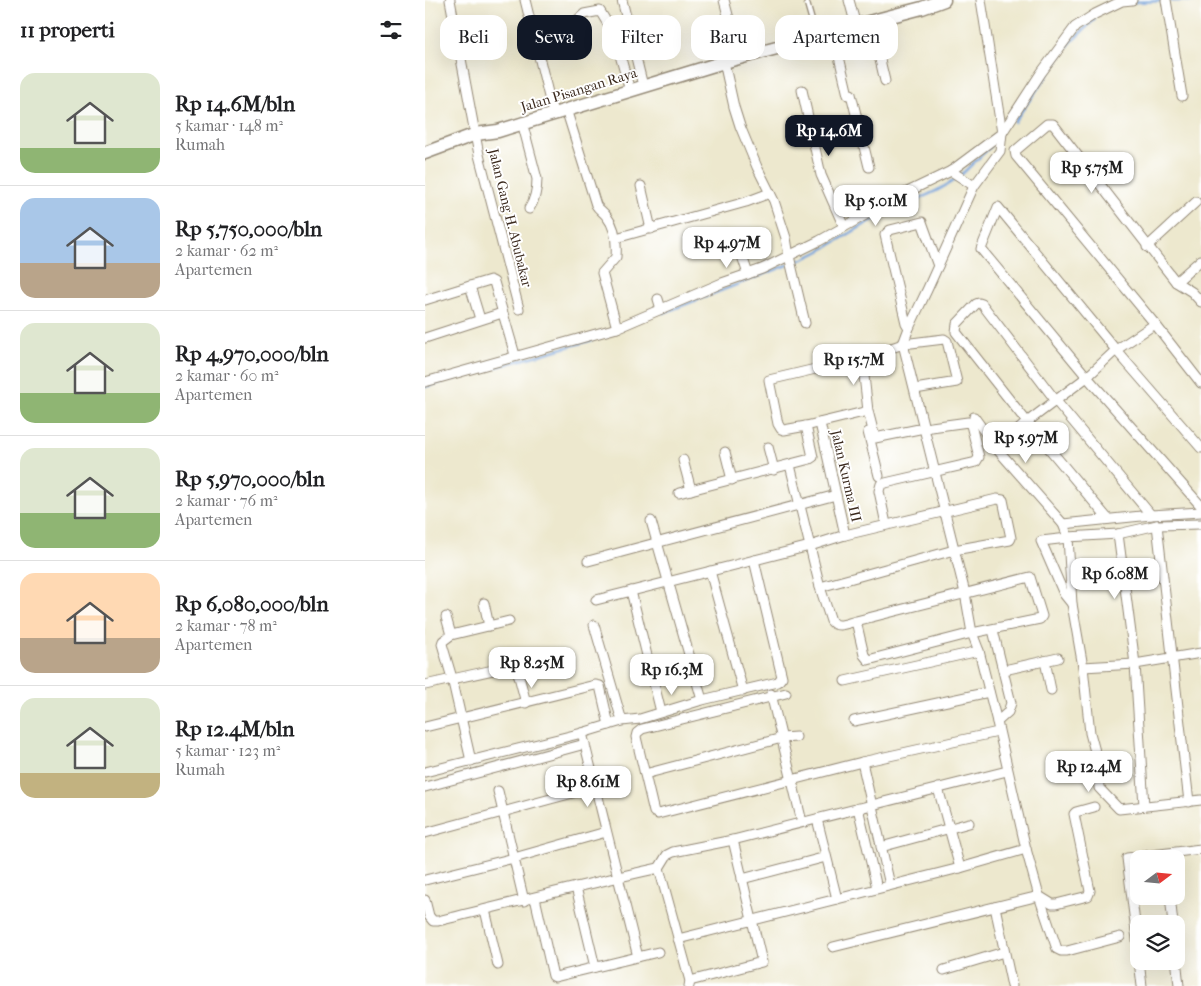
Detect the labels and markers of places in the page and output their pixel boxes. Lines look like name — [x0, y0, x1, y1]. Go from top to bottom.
pin: Rp 14.6M — [777, 114, 881, 157]
pin: Rp 5.75M — [1040, 152, 1144, 194]
pin: Rp 5.01M — [824, 184, 928, 227]
pin: Rp 4.97M — [675, 226, 779, 269]
pin: Rp 15.7M — [802, 344, 906, 386]
pin: Rp 5.97M — [974, 422, 1078, 464]
pin: Rp 6.08M — [1063, 558, 1167, 600]
pin: Rp 8.25M — [480, 646, 584, 689]
pin: Rp 16.3M — [620, 654, 724, 696]
pin: Rp 12.4M — [1037, 750, 1141, 793]
pin: Rp 8.61M — [536, 766, 640, 808]

